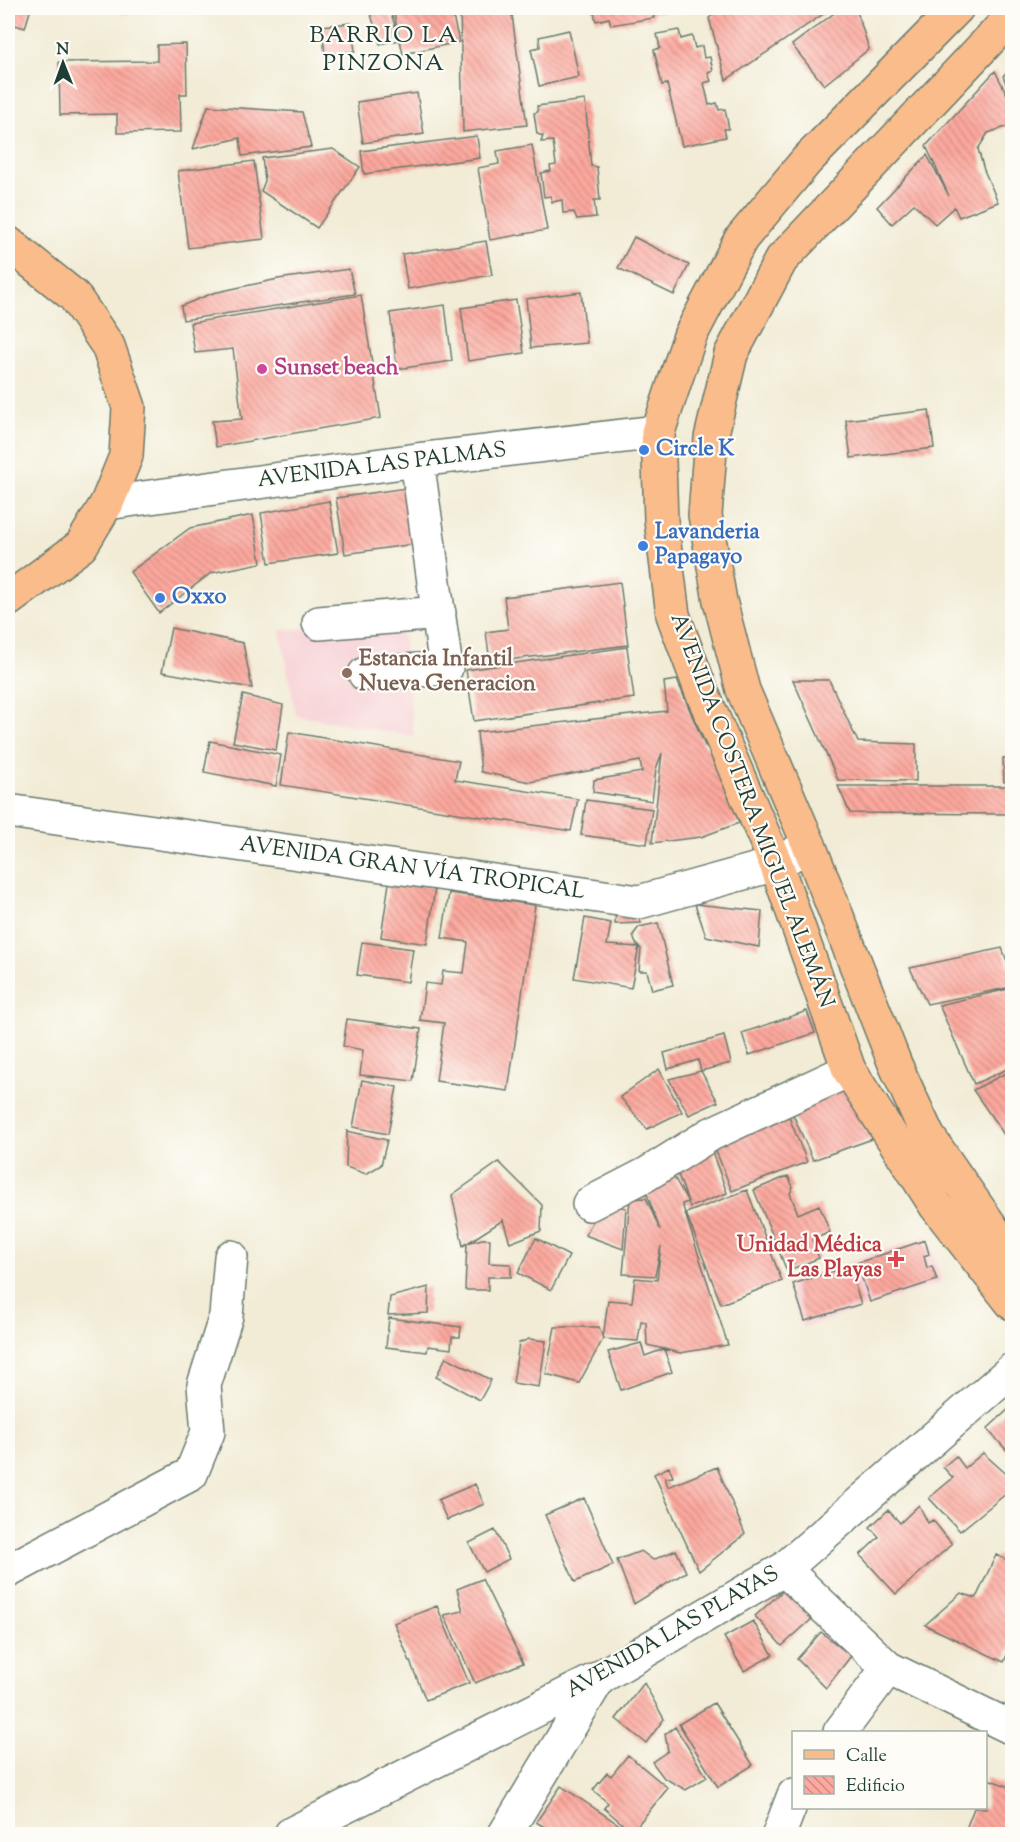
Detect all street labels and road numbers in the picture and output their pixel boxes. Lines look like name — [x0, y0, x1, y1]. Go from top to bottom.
street label: AVENIDA LAS PALMAS — [256, 435, 508, 497]
street label: AVENIDA COSTERA MIGUEL ALEMÁN — [661, 608, 842, 1013]
street label: AVENIDA GRAN VÍA TROPICAL — [238, 828, 587, 909]
street label: AVENIDA LAS PLAYAS — [560, 1559, 786, 1707]

